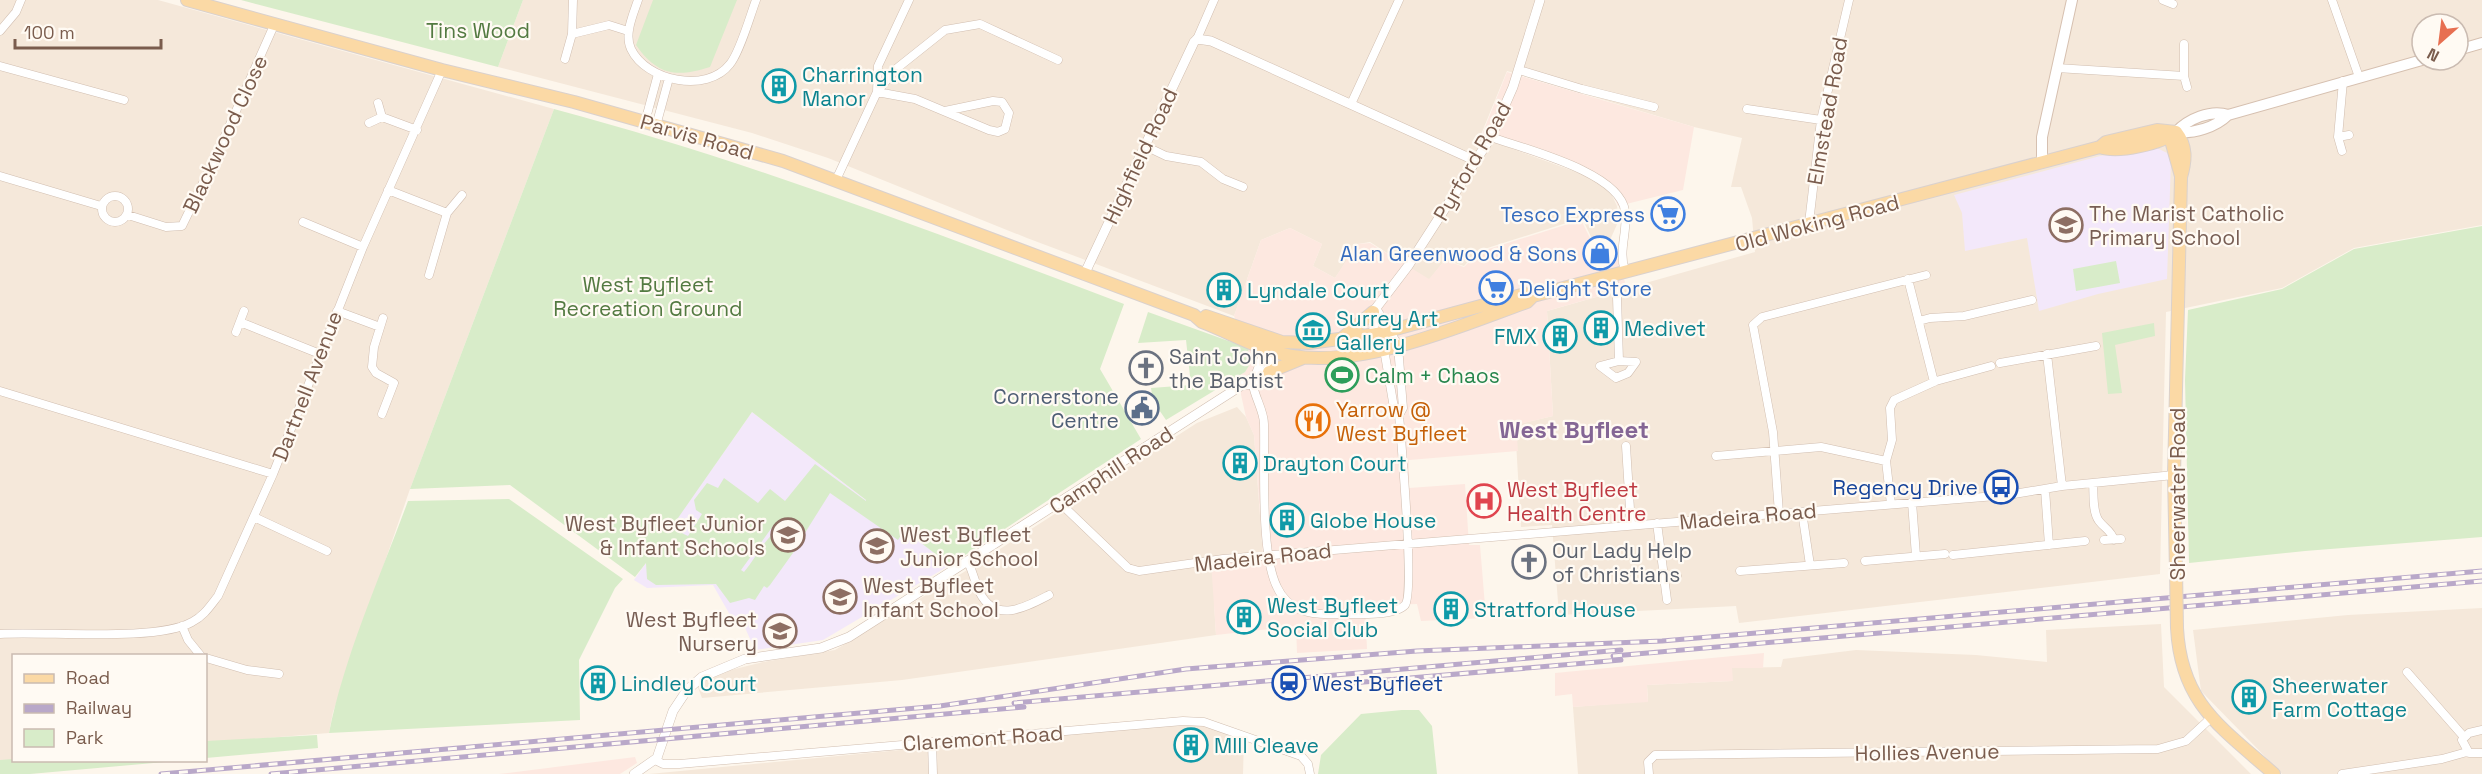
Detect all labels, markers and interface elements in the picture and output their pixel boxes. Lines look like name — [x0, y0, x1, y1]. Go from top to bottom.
scale bar — [15, 12, 160, 50]
north arrow — [2410, 12, 2470, 72]
park label: Tins Wood — [426, 17, 530, 44]
text: 100 m — [24, 21, 75, 44]
street label: Elmstead Road — [1801, 35, 1853, 187]
text: N — [2424, 43, 2443, 67]
street label: Blackwood Close — [177, 51, 273, 217]
place label: Charrington Manor — [802, 61, 923, 112]
building icon: Charrington Manor — [761, 68, 797, 104]
street label: Highfield Road — [1097, 84, 1183, 228]
street label: Pyrford Road — [1427, 97, 1517, 225]
street label: Parvis Road — [637, 108, 757, 166]
street label: Old Woking Road — [1732, 188, 1902, 258]
supermarket icon: Tesco Express — [1650, 196, 1686, 232]
place label: The Marist Catholic Primary School — [2089, 200, 2285, 251]
place label: Tesco Express — [1500, 201, 1645, 228]
school or university icon: The Marist Catholic Primary School — [2048, 207, 2084, 243]
shop icon: Alan Greenwood & Sons — [1582, 235, 1618, 271]
place label: Alan Greenwood & Sons — [1340, 240, 1577, 267]
supermarket icon: Delight Store — [1478, 270, 1514, 306]
park label: West Byfleet Recreation Ground — [553, 271, 743, 322]
building icon: Lyndale Court — [1206, 272, 1242, 308]
place label: Delight Store — [1519, 275, 1652, 302]
place label: Lyndale Court — [1247, 277, 1390, 304]
place label: Surrey Art Gallery — [1336, 305, 1438, 356]
street label: Dartnell Avenue — [266, 307, 348, 465]
building icon: Medivet — [1583, 310, 1619, 346]
museum icon: Surrey Art Gallery — [1295, 312, 1331, 348]
place label: Medivet — [1624, 315, 1706, 342]
building icon: FMX — [1542, 318, 1578, 354]
place label: FMX — [1494, 323, 1537, 350]
place label: Saint John the Baptist — [1169, 343, 1284, 394]
church icon: Saint John the Baptist — [1128, 350, 1164, 386]
sports icon: Calm + Chaos — [1324, 357, 1360, 393]
place label: Calm + Chaos — [1365, 362, 1500, 389]
place label: Cornerstone Centre — [993, 383, 1119, 434]
public building icon: Cornerstone Centre — [1124, 390, 1160, 426]
place label: Yarrow @ West Byfleet — [1336, 396, 1467, 447]
restaurant icon: Yarrow @ West Byfleet — [1295, 403, 1331, 439]
street label: Sheerwater Road — [2164, 407, 2191, 581]
district label: West Byfleet — [1499, 414, 1649, 445]
street label: Camphill Road — [1044, 420, 1178, 520]
building icon: Drayton Court — [1222, 445, 1258, 481]
place label: Drayton Court — [1263, 450, 1407, 477]
bus stop icon: Regency Drive — [1983, 469, 2019, 505]
place label: Regency Drive — [1832, 474, 1978, 501]
place label: West Byfleet Health Centre — [1507, 476, 1646, 527]
hospital icon: West Byfleet Health Centre — [1466, 483, 1502, 519]
street label: Madeira Road — [1678, 497, 1818, 535]
building icon: Globe House — [1269, 502, 1305, 538]
place label: Globe House — [1310, 507, 1436, 534]
place label: West Byfleet Junior & Infant Schools — [565, 510, 765, 561]
school or university icon: West Byfleet Junior & Infant Schools — [770, 517, 806, 553]
place label: West Byfleet Junior School — [900, 521, 1039, 572]
school or university icon: West Byfleet Junior School — [859, 528, 895, 564]
street label: Madeira Road — [1193, 536, 1333, 578]
place label: Our Lady Help of Christians — [1552, 537, 1692, 588]
church icon: Our Lady Help of Christians — [1511, 544, 1547, 580]
place label: West Byfleet Infant School — [863, 572, 999, 623]
school or university icon: West Byfleet Infant School — [822, 579, 858, 615]
building icon: Stratford House — [1433, 591, 1469, 627]
place label: West Byfleet Social Club — [1267, 592, 1398, 643]
place label: Stratford House — [1474, 596, 1636, 623]
building icon: West Byfleet Social Club — [1226, 599, 1262, 635]
place label: West Byfleet Nursery — [626, 606, 757, 657]
school or university icon: West Byfleet Nursery — [762, 613, 798, 649]
legend — [12, 654, 207, 762]
building icon: Lindley Court — [580, 665, 616, 701]
station icon: West Byfleet — [1271, 665, 1307, 701]
text: Road — [66, 666, 110, 689]
place label: Lindley Court — [621, 670, 757, 697]
place label: West Byfleet — [1312, 670, 1443, 697]
place label: Sheerwater Farm Cottage — [2272, 672, 2407, 723]
building icon: Sheerwater Farm Cottage — [2231, 679, 2267, 715]
text: Railway — [66, 696, 132, 719]
street label: Claremont Road — [902, 719, 1064, 757]
text: Park — [66, 726, 104, 749]
building icon: MIll Cleave — [1173, 727, 1209, 763]
place label: MIll Cleave — [1214, 732, 1319, 759]
street label: Hollies Avenue — [1854, 737, 2000, 767]

